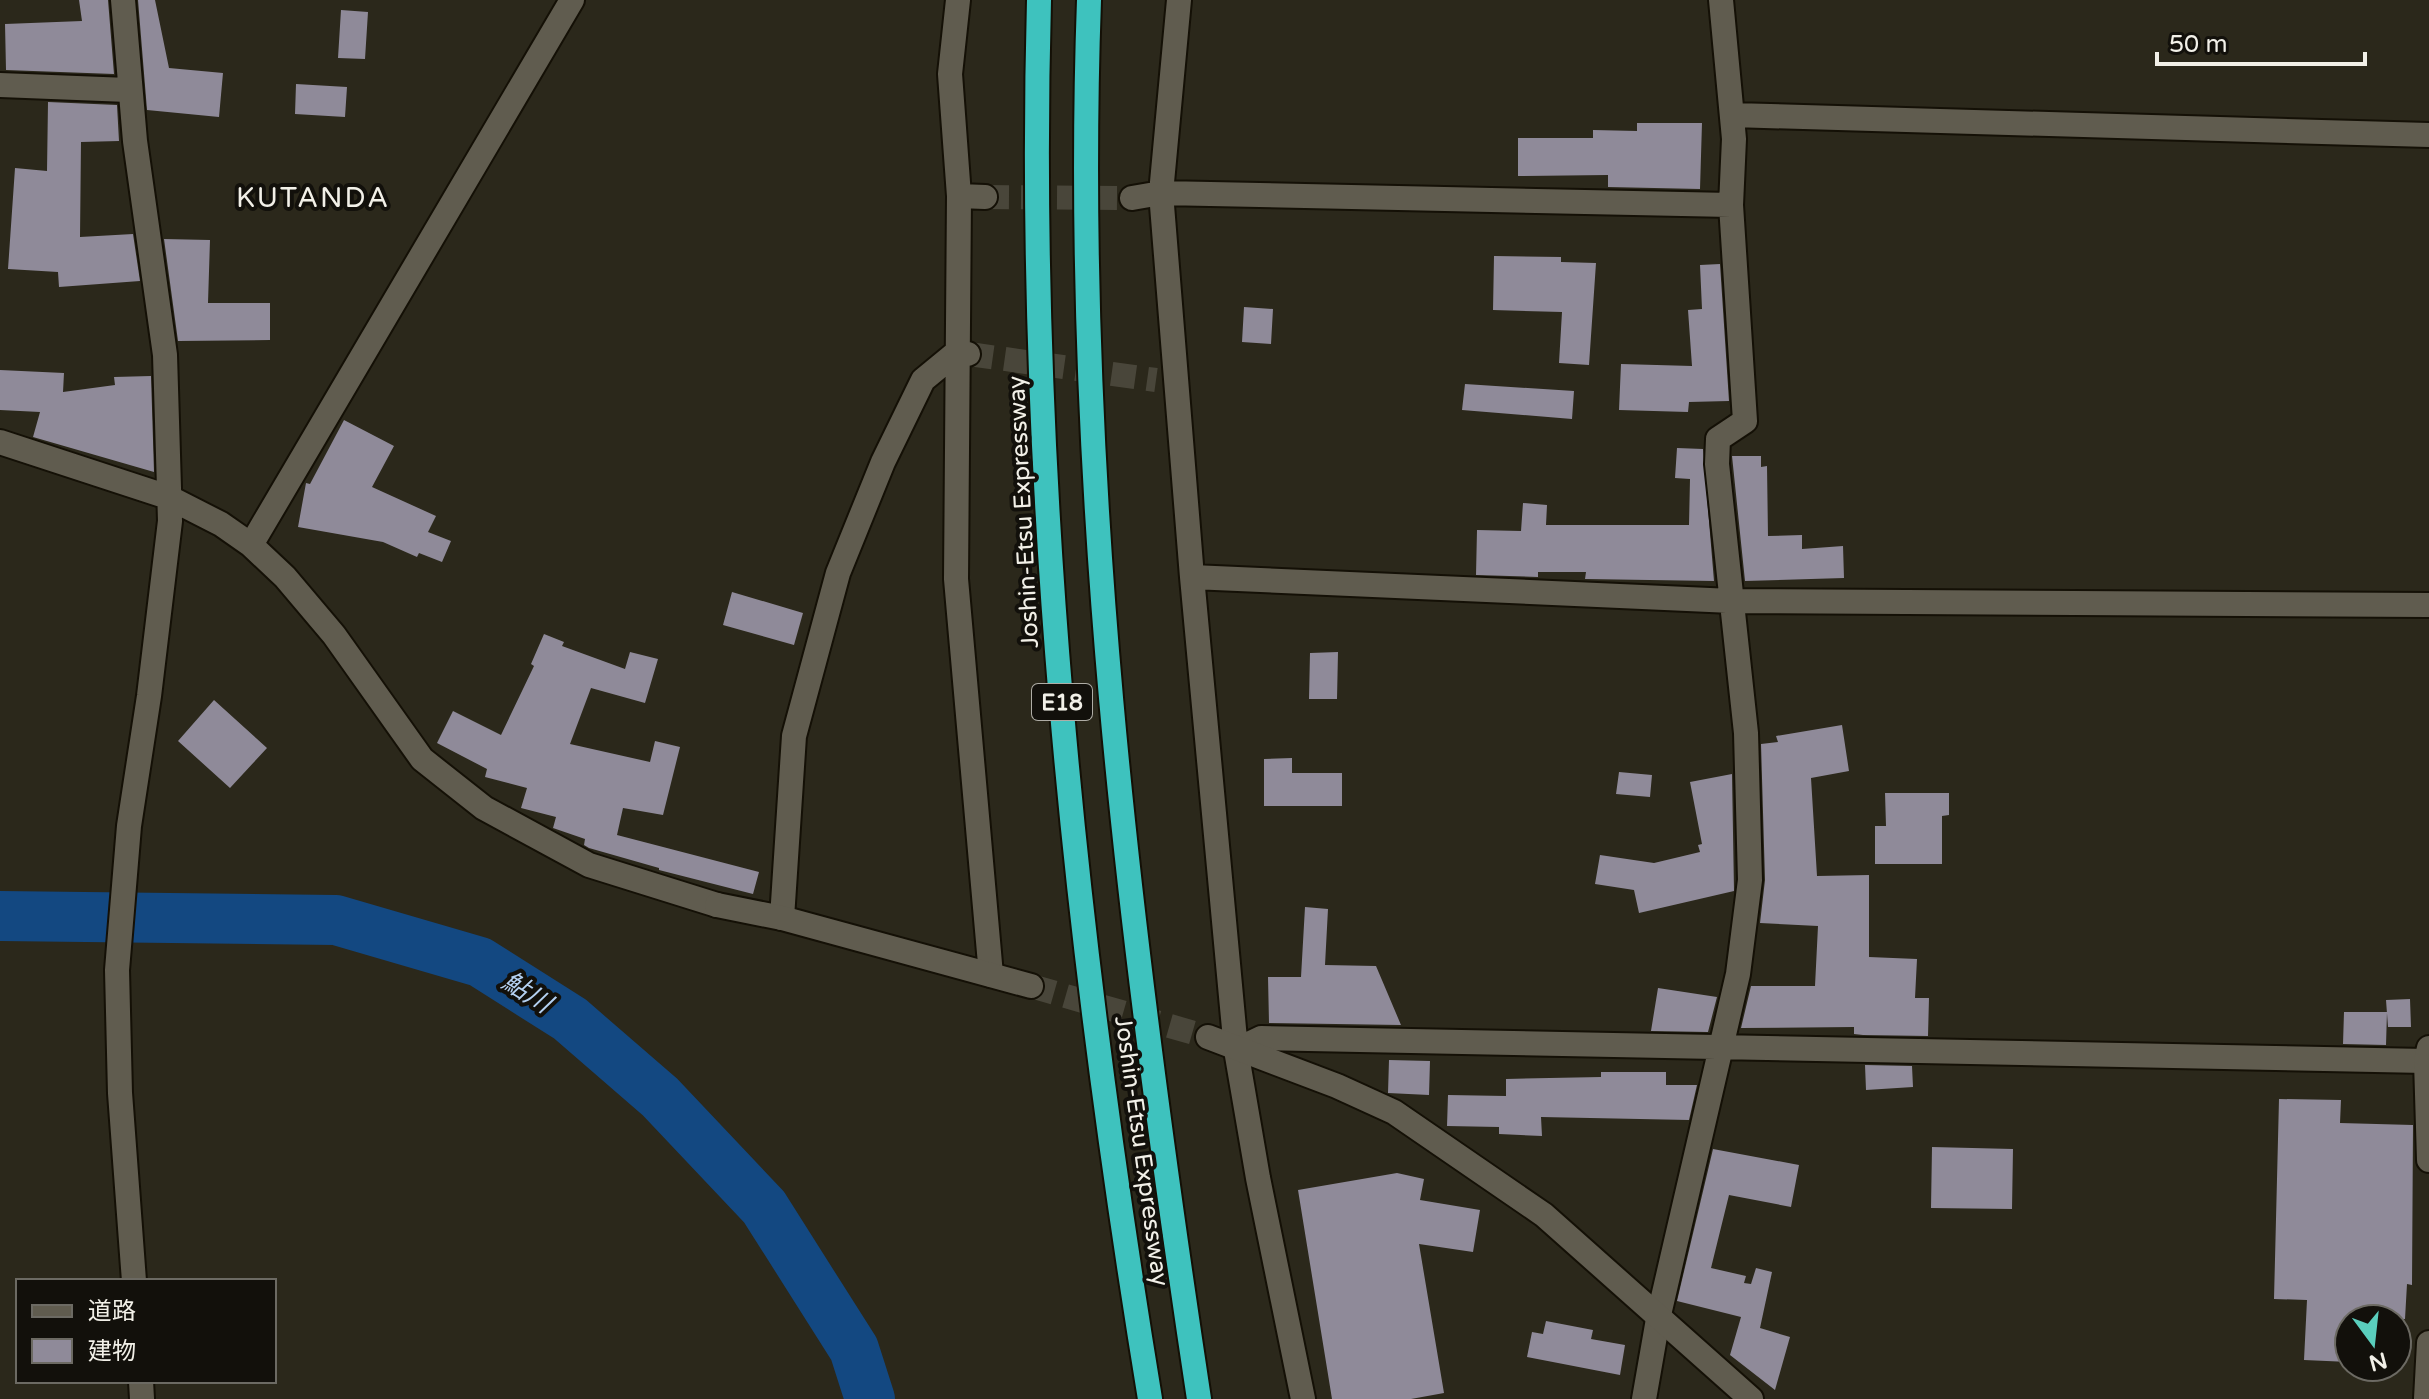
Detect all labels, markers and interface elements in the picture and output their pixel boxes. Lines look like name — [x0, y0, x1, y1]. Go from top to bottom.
scale bar — [2157, 16, 2365, 66]
text: 50 m — [2169, 30, 2227, 59]
district label: KUTANDA — [236, 181, 390, 215]
street label: Joshin-Etsu Expressway — [1002, 375, 1045, 649]
road number: E18 — [1032, 684, 1092, 720]
water label: 鮎川 — [496, 965, 560, 1021]
street label: Joshin-Etsu Expressway — [1108, 1014, 1175, 1288]
legend — [16, 1279, 276, 1383]
text: 道路 — [88, 1297, 136, 1326]
north arrow — [2333, 1303, 2413, 1383]
text: 建物 — [88, 1337, 136, 1366]
text: N — [2366, 1347, 2390, 1376]

